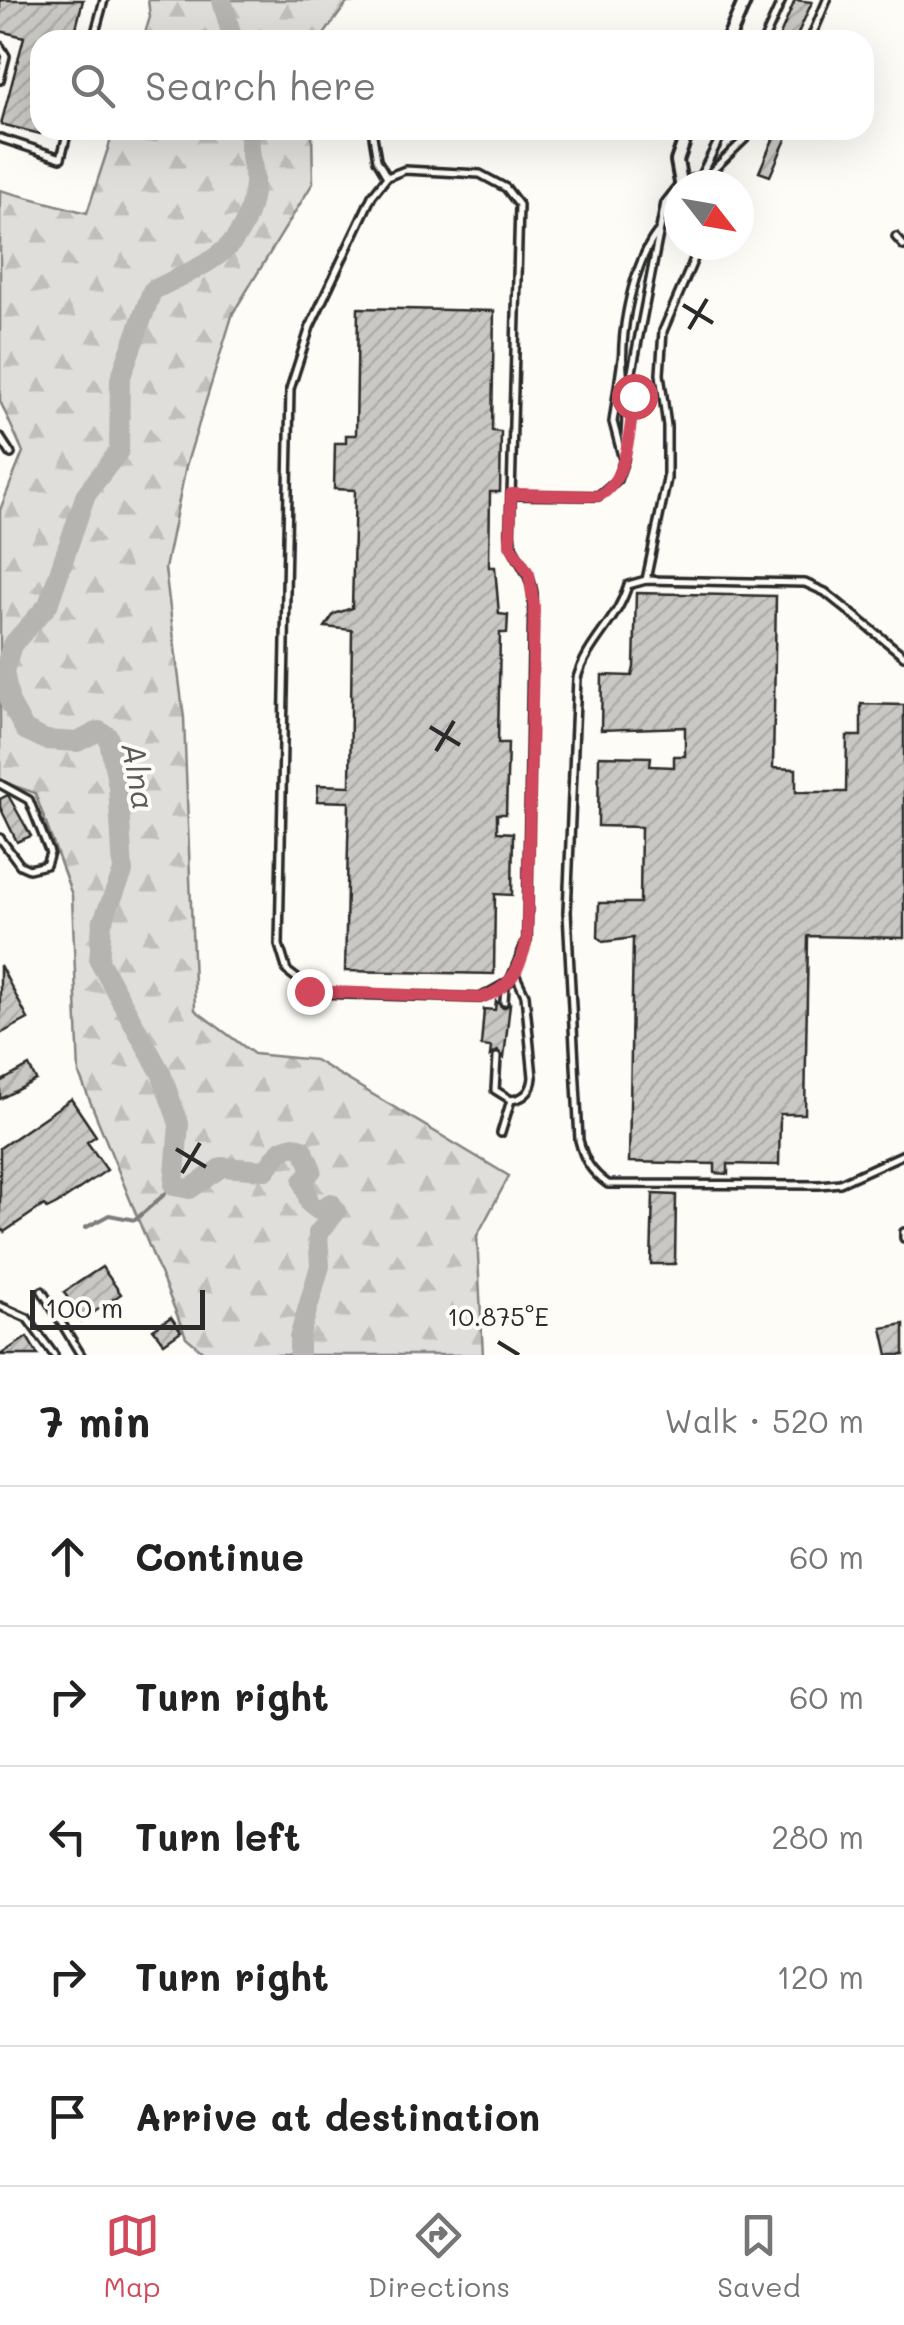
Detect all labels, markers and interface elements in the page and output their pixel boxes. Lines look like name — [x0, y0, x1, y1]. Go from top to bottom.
search box — [30, 30, 874, 140]
icon: search — [65, 58, 120, 113]
text: Search here — [145, 60, 376, 110]
north arrow — [664, 170, 754, 260]
route start — [612, 374, 658, 420]
water label: Alna — [113, 739, 167, 813]
route end — [287, 969, 333, 1015]
scale bar — [30, 1285, 205, 1330]
text: 100 m — [45, 1289, 123, 1325]
text: 10.875°E — [447, 1300, 549, 1332]
text: 7 min — [40, 1393, 150, 1448]
text: Walk · 520 m — [665, 1399, 864, 1441]
icon: ahead — [40, 1529, 95, 1584]
text: Continue — [135, 1531, 304, 1581]
text: 60 m — [789, 1535, 864, 1577]
icon: right — [40, 1669, 95, 1724]
text: Turn right — [135, 1671, 329, 1721]
text: 60 m — [789, 1675, 864, 1717]
icon: left — [40, 1809, 95, 1864]
text: Turn left — [135, 1811, 301, 1861]
text: 280 m — [771, 1815, 864, 1857]
icon: right — [40, 1949, 95, 2004]
text: Turn right — [135, 1951, 329, 2001]
text: 120 m — [776, 1955, 864, 1997]
icon: arrive — [40, 2089, 95, 2144]
text: Arrive at destination — [135, 2091, 540, 2141]
tab: Map — [104, 2208, 161, 2304]
tab: Directions — [368, 2208, 510, 2304]
tab: Saved — [717, 2208, 800, 2304]

